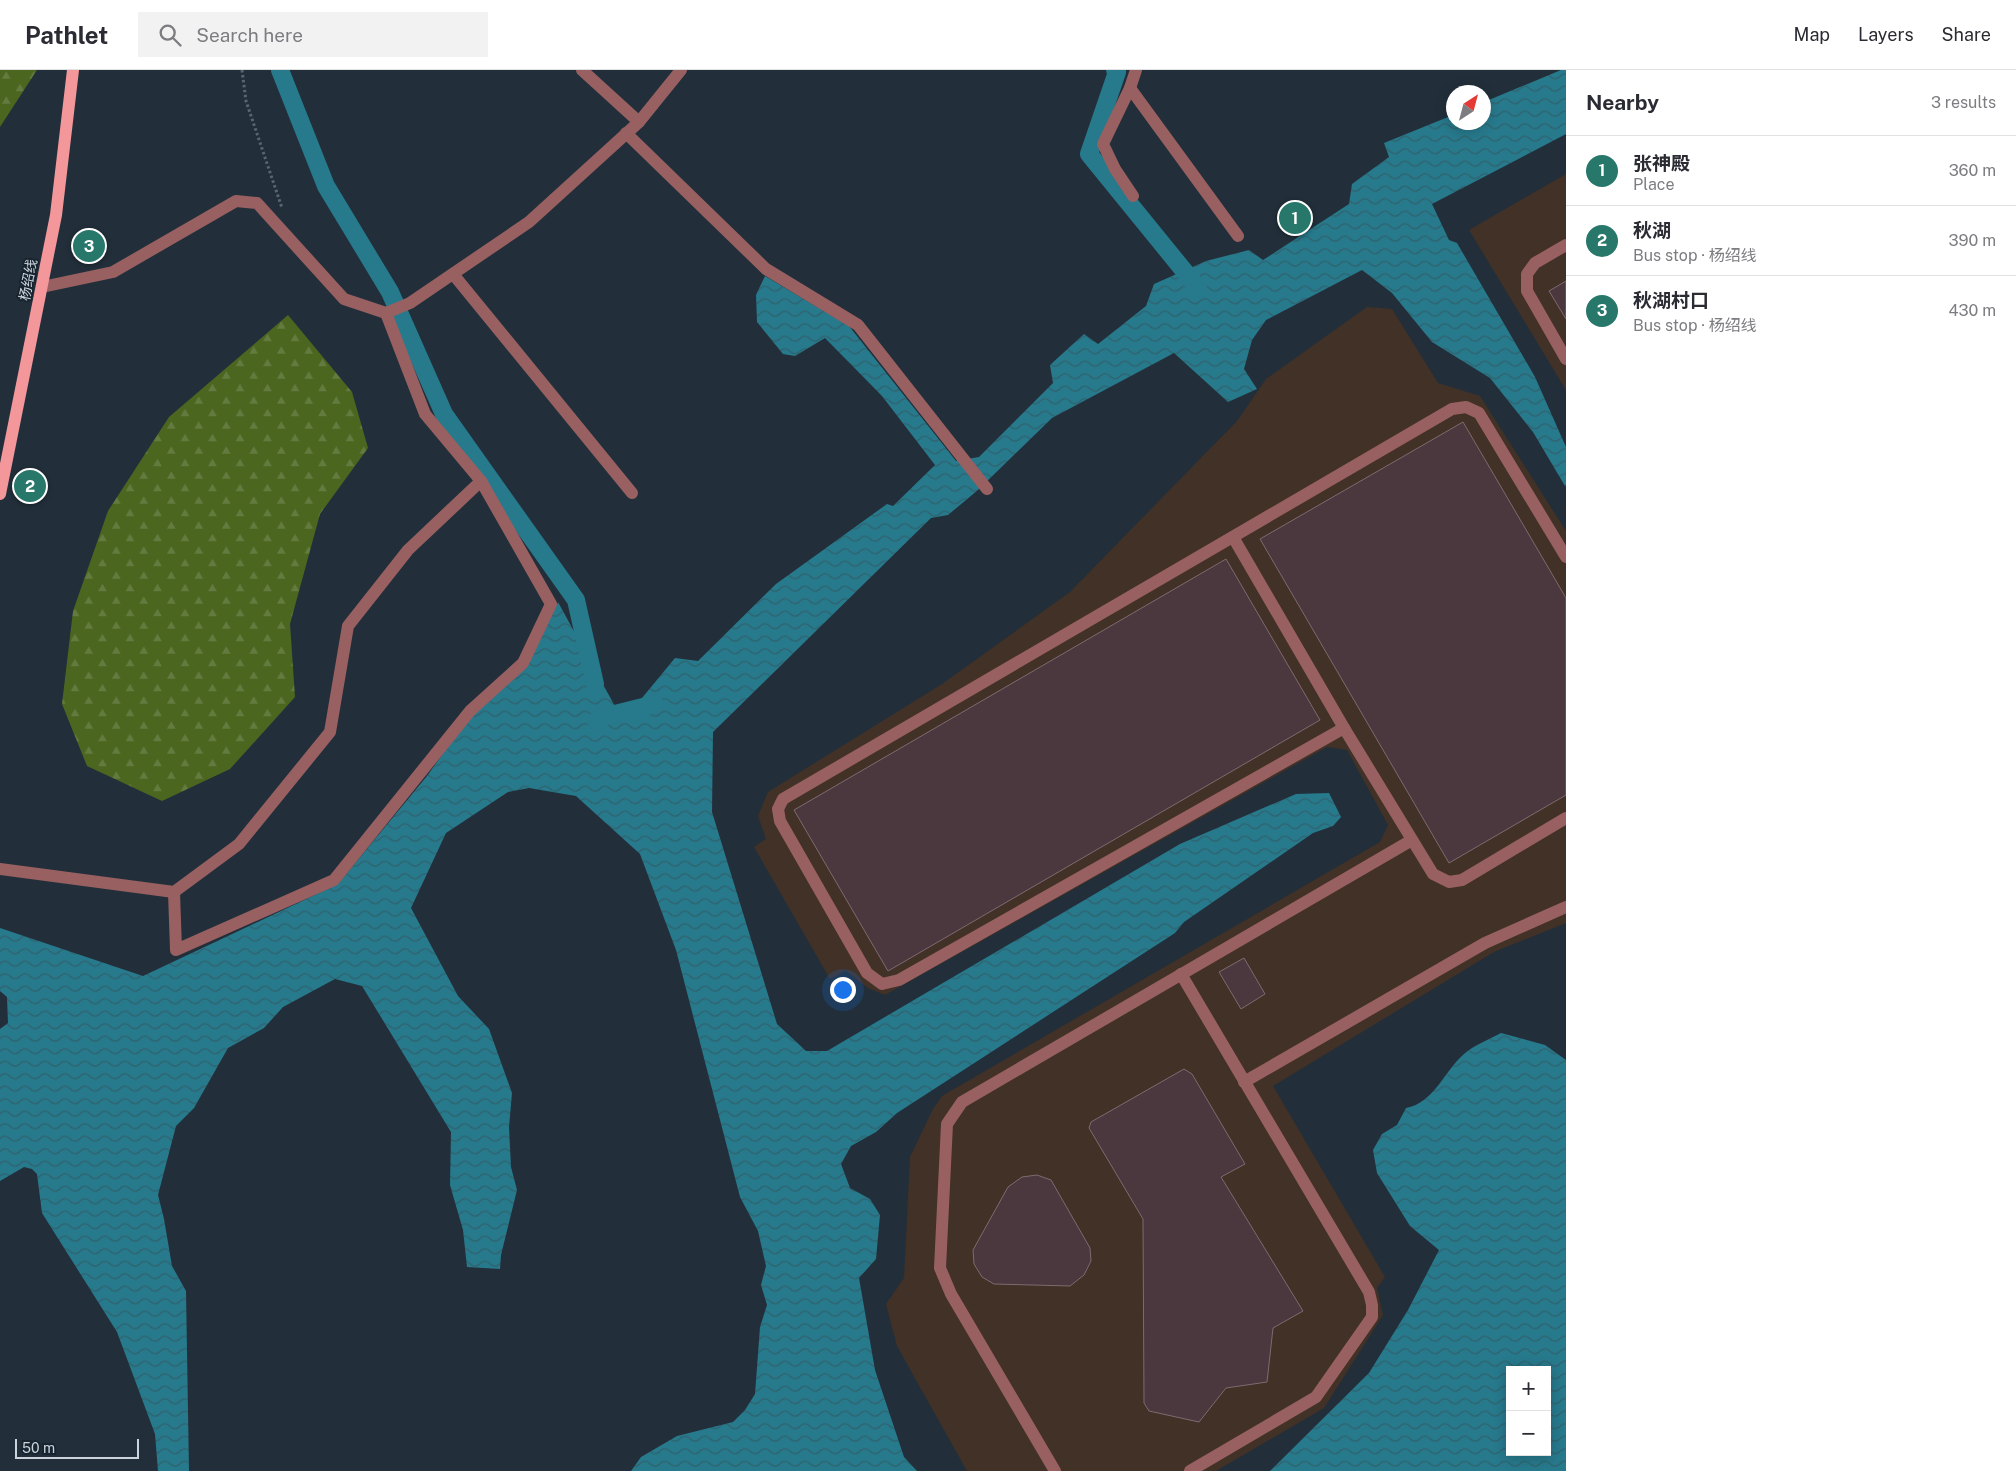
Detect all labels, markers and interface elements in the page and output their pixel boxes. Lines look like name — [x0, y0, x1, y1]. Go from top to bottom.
search box — [138, 12, 488, 57]
text: Pathlet — [25, 21, 108, 49]
icon: search — [156, 21, 184, 49]
text: Search here — [196, 24, 303, 46]
text: Map — [1794, 24, 1830, 45]
text: Layers — [1858, 24, 1914, 45]
text: Share — [1942, 24, 1991, 45]
north arrow — [1446, 85, 1491, 130]
text: Nearby — [1586, 90, 1659, 115]
text: 3 results — [1931, 93, 1996, 112]
text: 张神殿 — [1633, 152, 1690, 174]
text: 1 — [1599, 161, 1605, 180]
text: 360 m — [1949, 161, 1996, 180]
text: Place — [1633, 175, 1675, 194]
pin: 1 — [1279, 199, 1311, 237]
text: 秋湖 — [1633, 219, 1671, 241]
pin: 3 — [73, 227, 105, 265]
text: 2 — [1597, 231, 1607, 250]
text: 390 m — [1949, 231, 1996, 250]
text: Bus stop · 杨绍线 — [1633, 246, 1757, 265]
street label: 杨绍线 — [16, 258, 40, 302]
text: 秋湖村口 — [1633, 289, 1709, 311]
text: 3 — [1597, 301, 1607, 320]
text: 430 m — [1948, 301, 1996, 320]
text: Bus stop · 杨绍线 — [1633, 316, 1757, 335]
pin: 2 — [14, 467, 46, 505]
your location — [830, 977, 856, 1003]
map controls — [1506, 1366, 1551, 1456]
button: + — [1506, 1366, 1551, 1411]
button: − — [1506, 1411, 1551, 1456]
scale bar — [15, 1436, 139, 1459]
text: 50 m — [22, 1440, 55, 1456]

